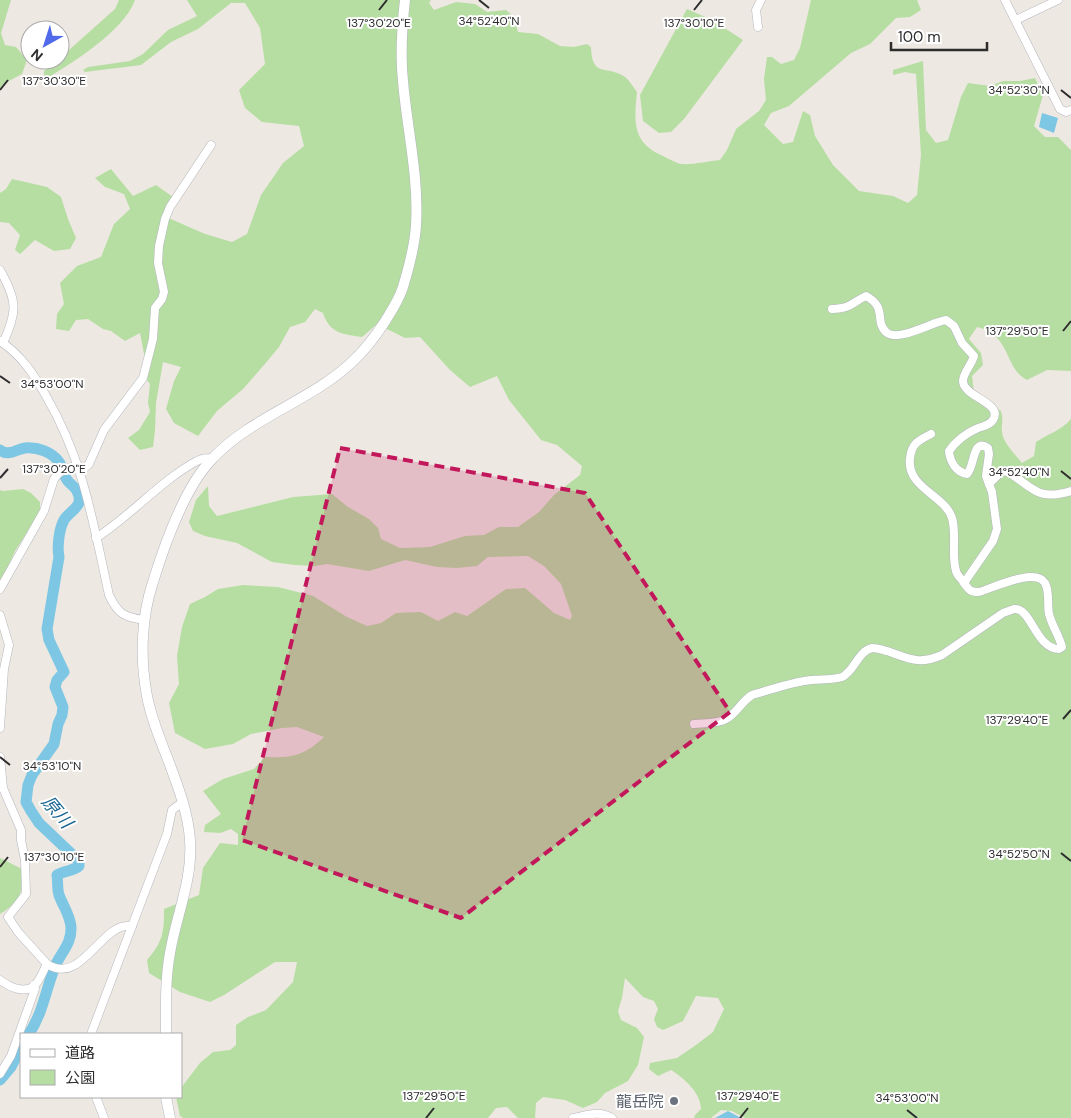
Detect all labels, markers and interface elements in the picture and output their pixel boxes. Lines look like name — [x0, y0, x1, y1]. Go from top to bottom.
text: 34°52'40"N — [458, 13, 520, 29]
text: 137°30'20"E — [347, 15, 411, 31]
text: 137°30'10"E — [664, 15, 725, 31]
north arrow — [20, 20, 70, 70]
scale bar — [891, 20, 987, 52]
text: 100 m — [898, 27, 941, 47]
text: N — [27, 45, 46, 65]
text: 137°30'30"E — [22, 73, 86, 89]
text: 34°52'30"N — [988, 82, 1050, 98]
text: 137°29'50"E — [986, 323, 1049, 339]
text: 34°53'00"N — [20, 376, 84, 392]
text: 137°30'20"E — [22, 461, 86, 477]
text: 34°52'40"N — [988, 464, 1050, 480]
text: 137°29'40"E — [986, 712, 1048, 728]
text: 34°53'10"N — [23, 758, 81, 774]
water label: 原川 — [36, 790, 79, 835]
text: 34°52'50"N — [988, 846, 1050, 862]
text: 137°30'10"E — [24, 849, 85, 865]
legend — [20, 1033, 182, 1098]
text: 道路 — [65, 1043, 95, 1063]
text: 公園 — [65, 1068, 95, 1088]
text: 137°29'50"E — [403, 1088, 466, 1104]
text: 137°29'40"E — [717, 1088, 779, 1104]
text: 34°53'00"N — [875, 1090, 939, 1106]
place label: 龍岳院 — [616, 1091, 664, 1112]
marker: 龍岳院 — [668, 1095, 680, 1107]

